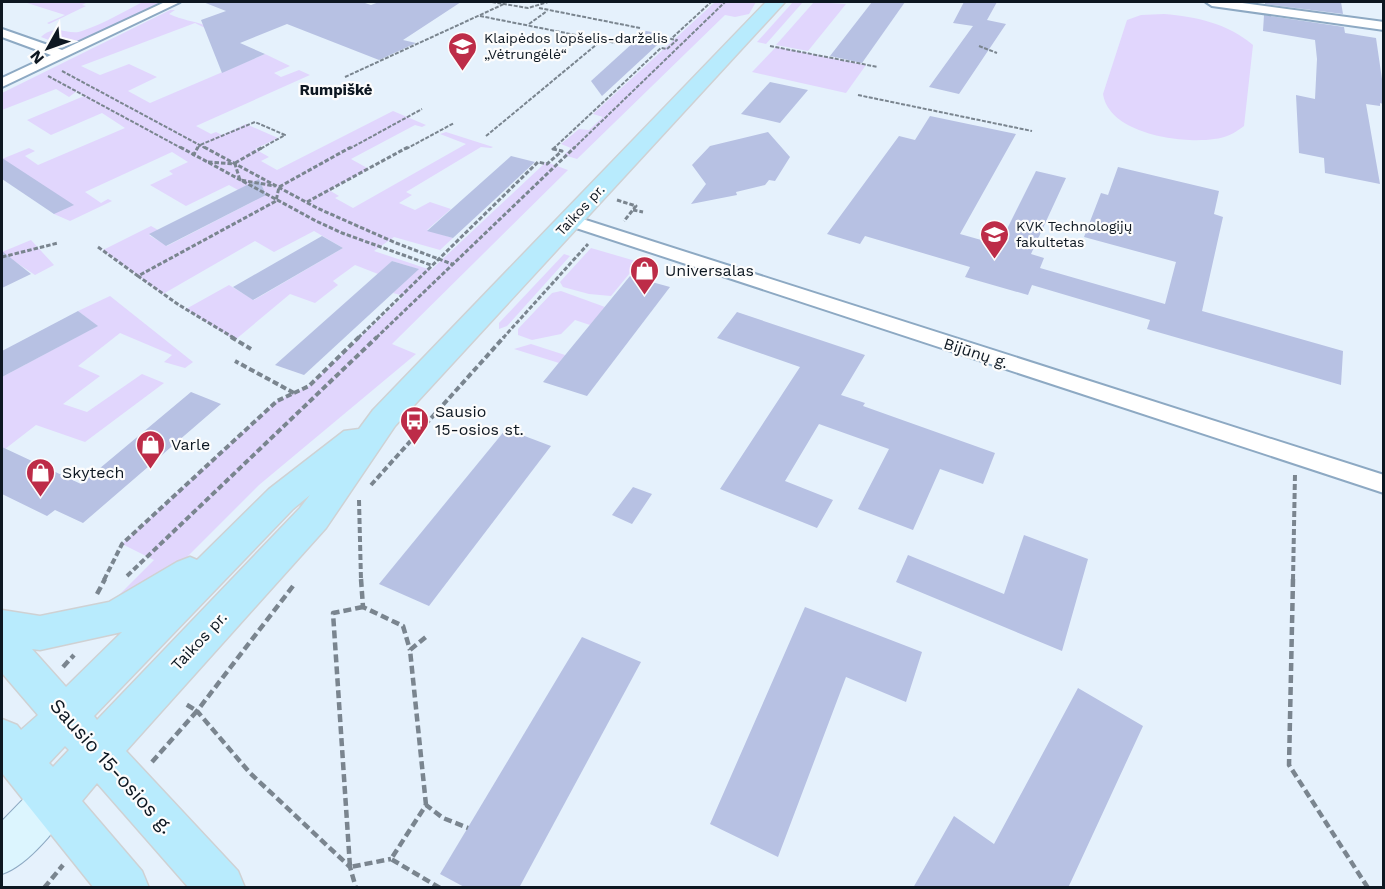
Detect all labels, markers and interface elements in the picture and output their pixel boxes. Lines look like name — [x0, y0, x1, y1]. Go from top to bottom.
north arrow — [18, 18, 78, 78]
school or university icon: Klaipėdos lopšelis-darželis „Vėtrungėlė“ — [447, 30, 479, 72]
place label: Klaipėdos lopšelis-darželis „Vėtrungėlė“ — [484, 30, 668, 62]
text: N — [26, 47, 48, 68]
district label: Rumpiškė — [299, 81, 373, 99]
street label: Taikos pr. — [552, 181, 608, 239]
school or university icon: KVK Technologijų fakultetas — [979, 218, 1011, 260]
place label: KVK Technologijų fakultetas — [1016, 218, 1132, 250]
shop icon: Universalas — [628, 254, 660, 296]
place label: Universalas — [665, 261, 754, 280]
street label: Bijūnų g. — [941, 334, 1011, 372]
place label: Sausio 15-osios st. — [435, 402, 524, 439]
bus stop icon: Sausio 15-osios st. — [398, 404, 430, 446]
shop icon: Varle — [134, 428, 166, 470]
place label: Varle — [171, 435, 210, 454]
shop icon: Skytech — [25, 456, 57, 498]
place label: Skytech — [62, 463, 124, 482]
street label: Taikos pr. — [167, 608, 231, 674]
street label: Sausio 15-osios g. — [45, 694, 179, 838]

